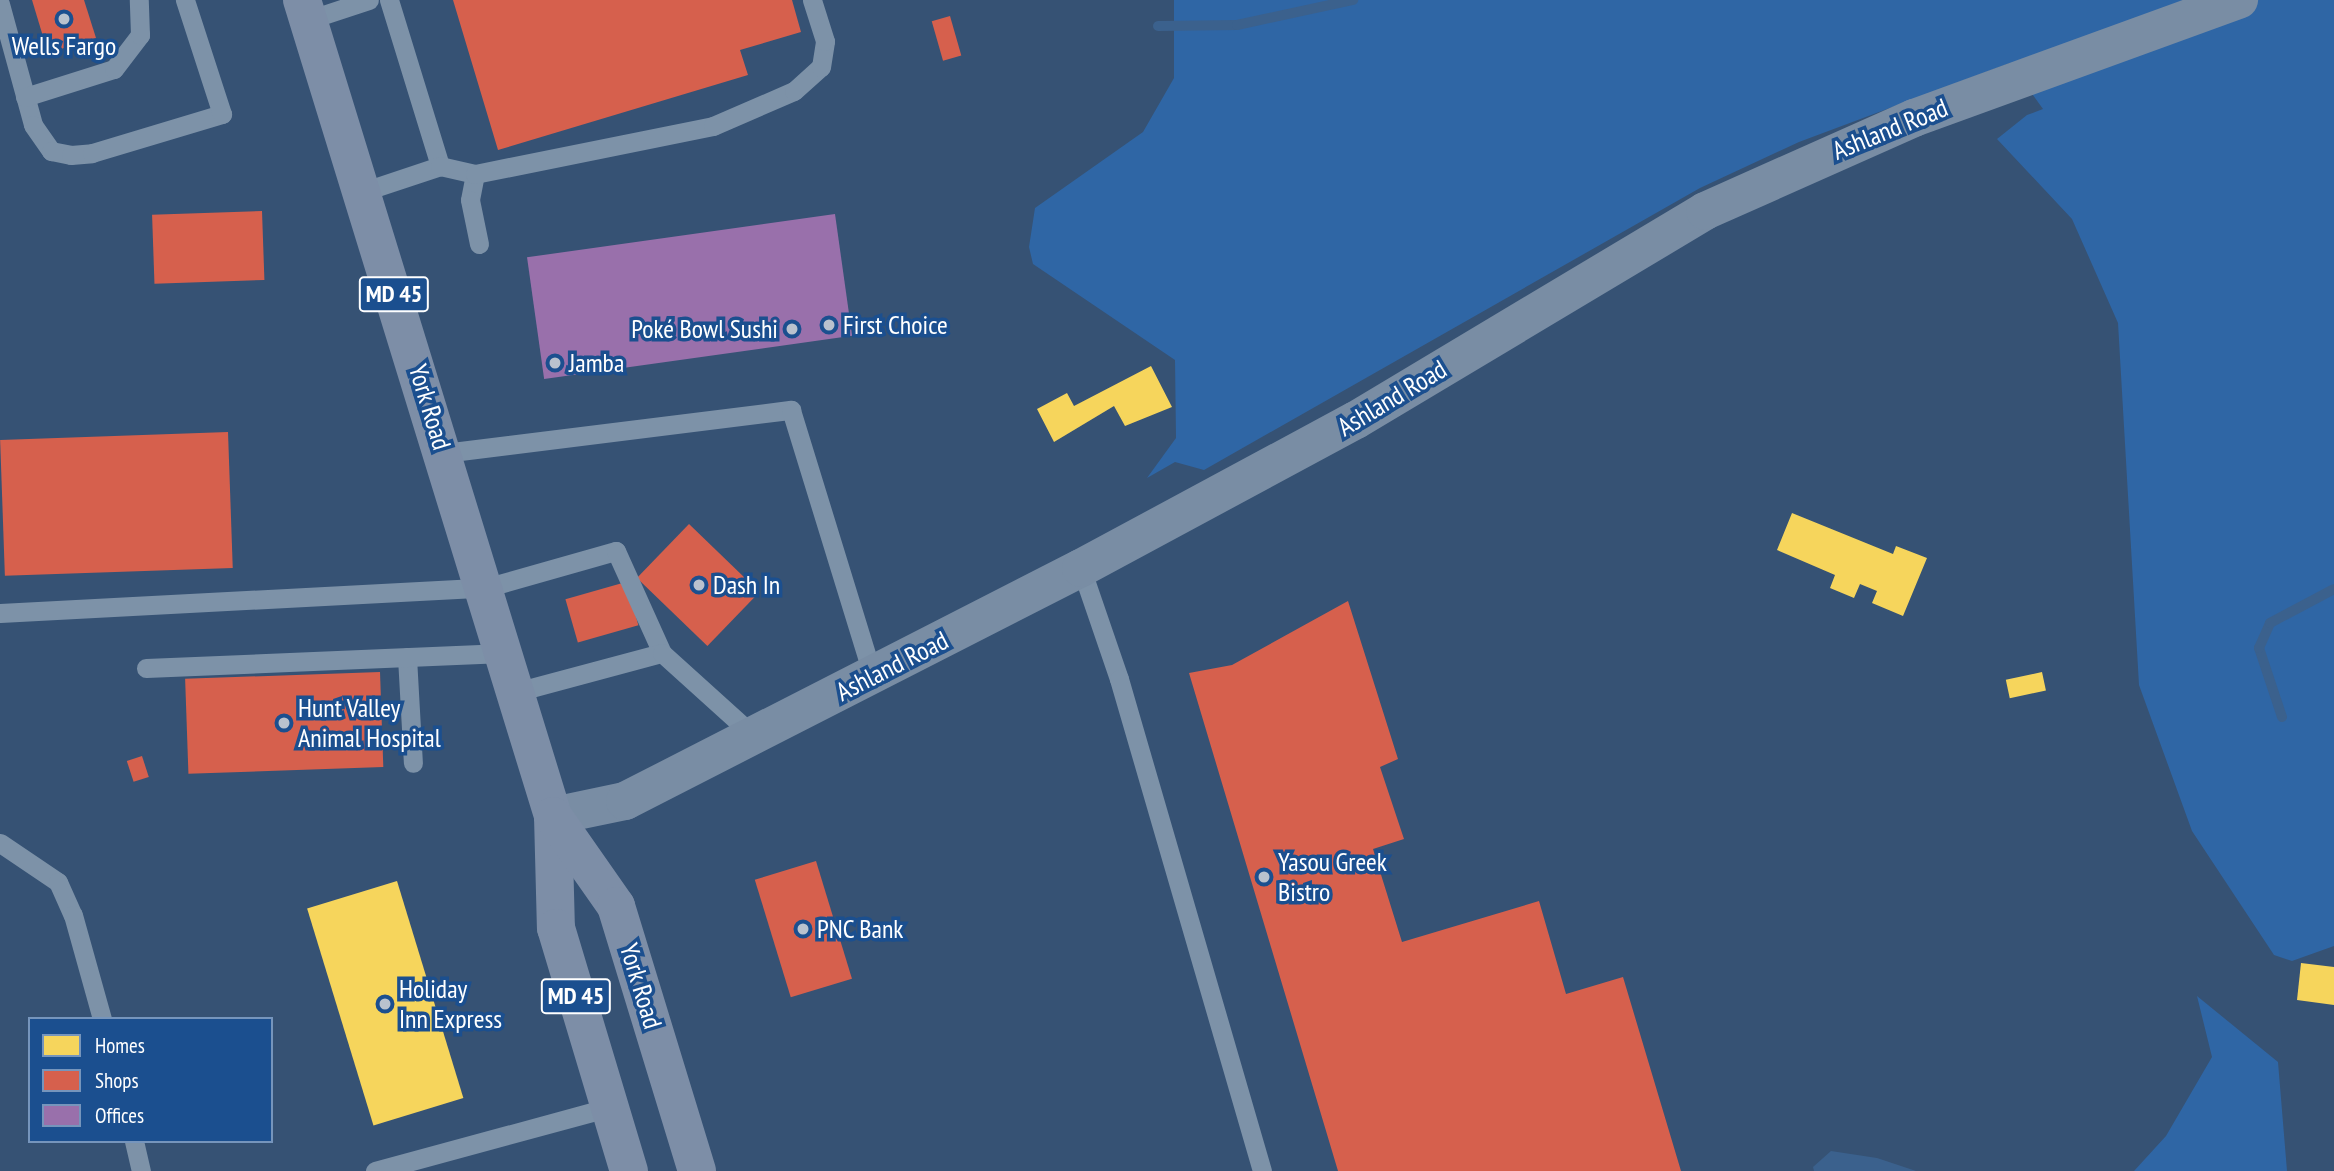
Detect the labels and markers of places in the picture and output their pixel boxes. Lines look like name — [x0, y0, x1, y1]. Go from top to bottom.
marker: Wells Fargo — [56, 11, 72, 27]
place label: Wells Fargo — [12, 30, 116, 62]
place label: First Choice — [843, 309, 948, 341]
place label: Poké Bowl Sushi — [631, 313, 778, 345]
marker: First Choice — [821, 317, 837, 333]
marker: Poké Bowl Sushi — [784, 321, 800, 337]
place label: Jamba — [569, 347, 624, 379]
marker: Jamba — [547, 355, 563, 371]
place label: Dash In — [713, 569, 780, 601]
marker: Dash In — [691, 577, 707, 593]
place label: Hunt Valley Animal Hospital — [298, 692, 441, 754]
marker: Hunt Valley Animal Hospital — [276, 715, 292, 731]
place label: Yasou Greek Bistro — [1278, 846, 1387, 908]
marker: Yasou Greek Bistro — [1256, 869, 1272, 885]
place label: PNC Bank — [817, 913, 904, 945]
marker: PNC Bank — [795, 921, 811, 937]
place label: Holiday Inn Express — [399, 973, 502, 1034]
marker: Holiday Inn Express — [377, 996, 393, 1012]

